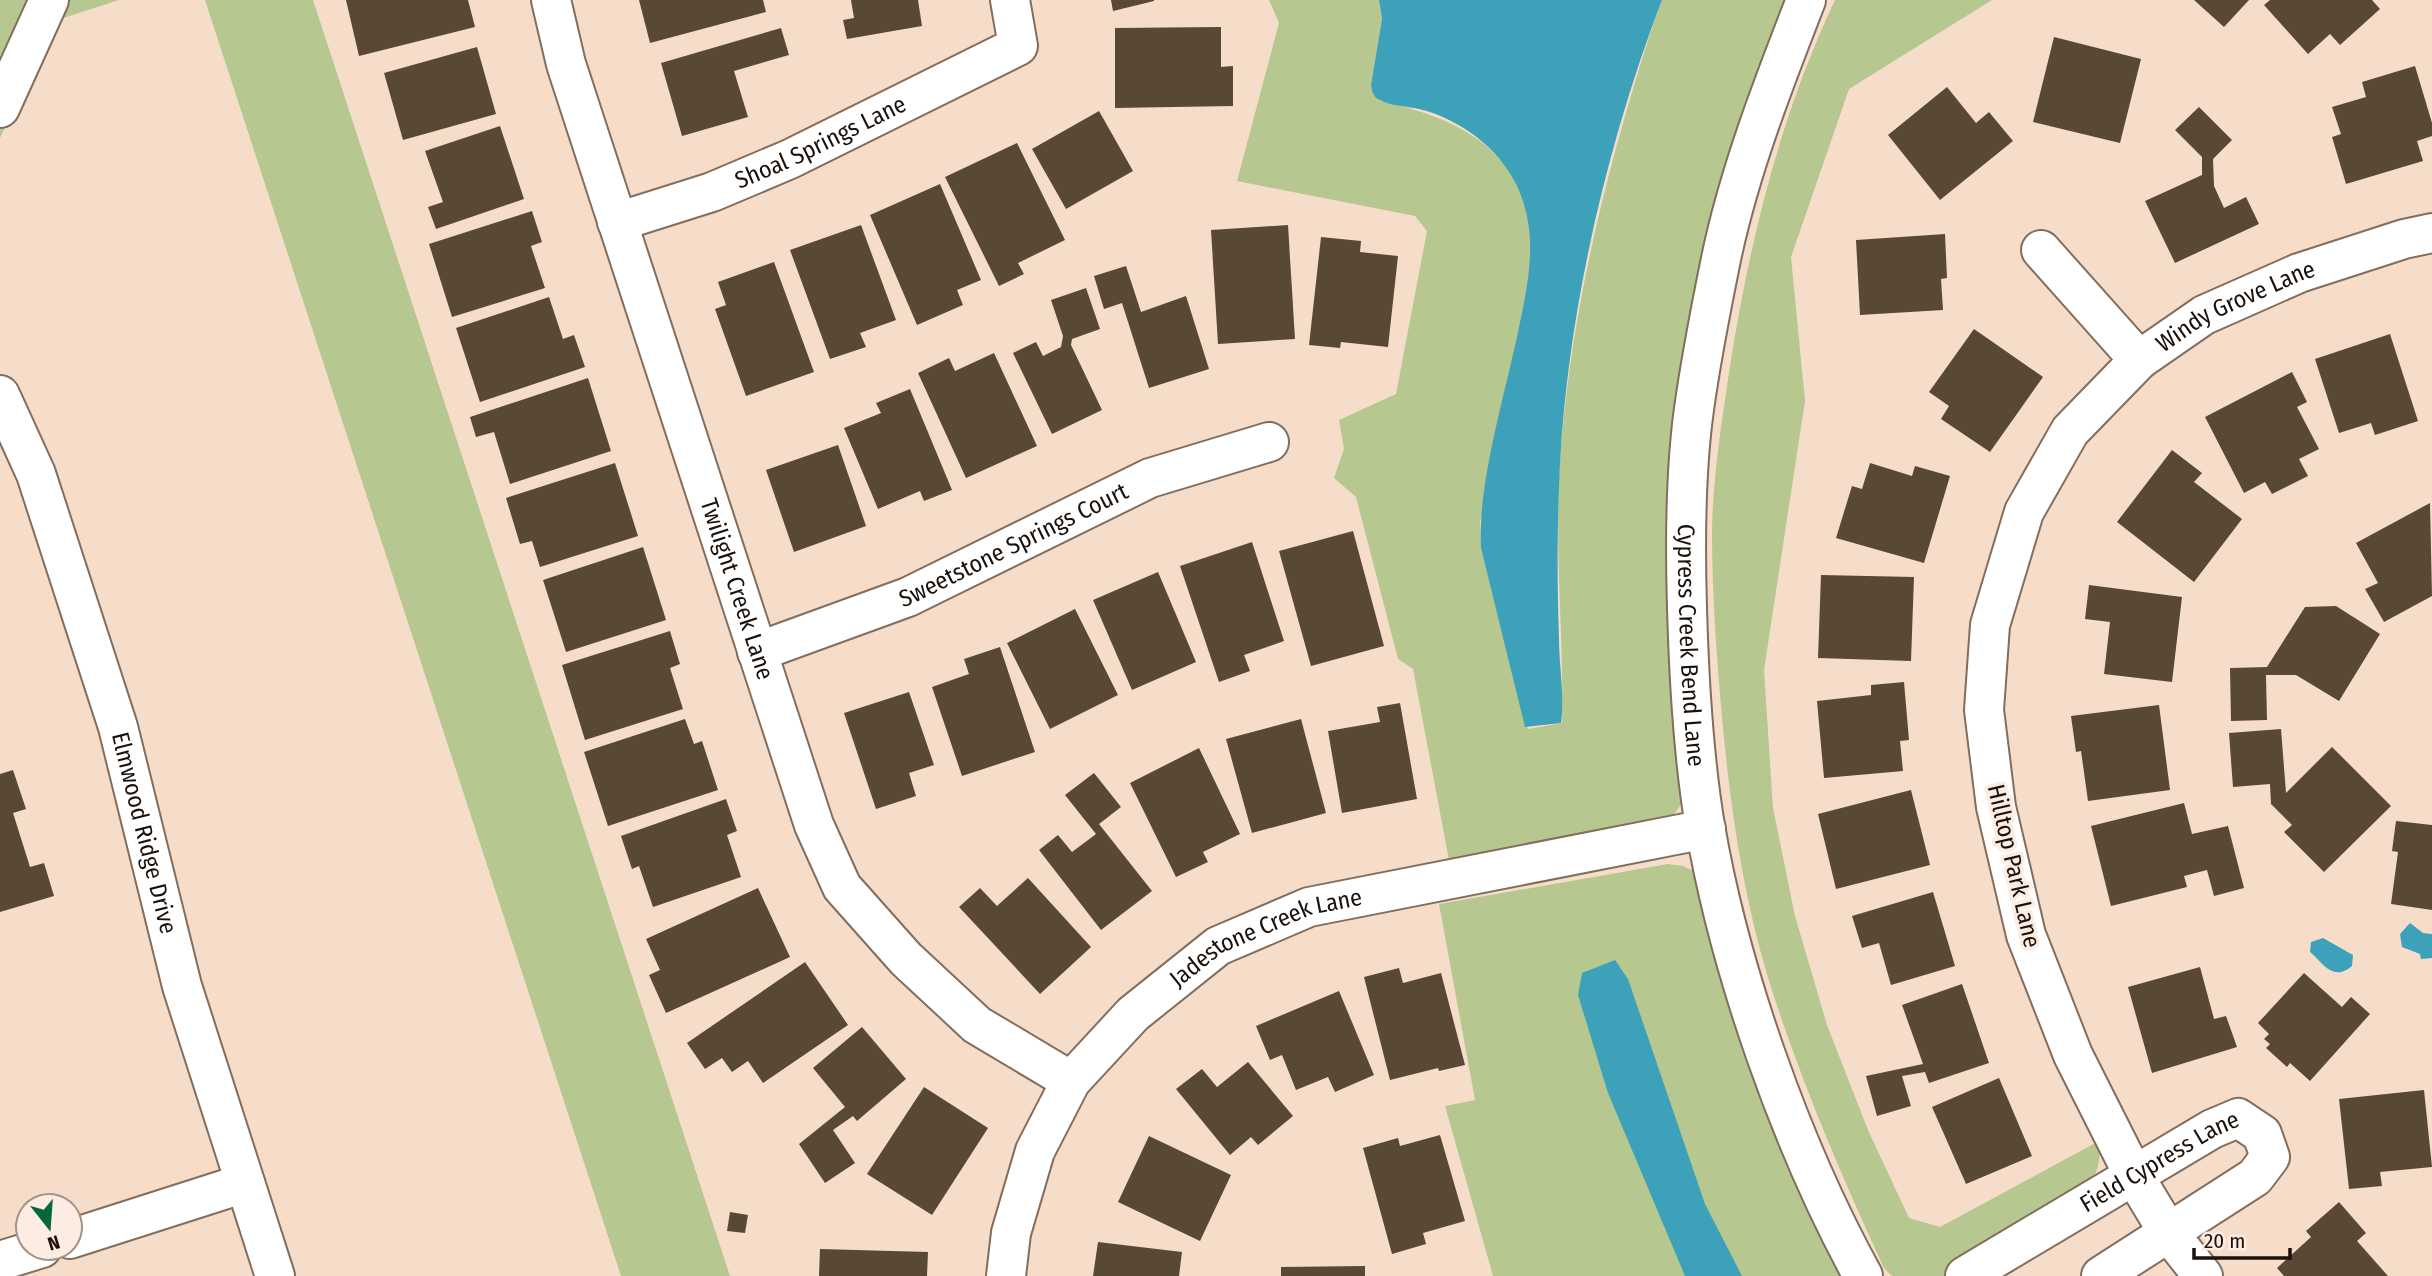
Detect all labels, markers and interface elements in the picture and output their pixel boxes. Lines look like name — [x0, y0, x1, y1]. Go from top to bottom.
street label: Shoal Springs Lane — [731, 90, 911, 195]
street label: Windy Grove Lane — [2151, 255, 2318, 358]
street label: Sweetstone Springs Court — [895, 477, 1133, 613]
street label: Twilight Creek Lane — [695, 495, 780, 683]
street label: Cypress Creek Bend Lane — [1672, 524, 1711, 768]
street label: Elmwood Ridge Drive — [106, 729, 183, 937]
street label: Hilltop Park Lane — [1982, 782, 2046, 950]
street label: Jadestone Creek Lane — [1164, 883, 1364, 993]
street label: Field Cypress Lane — [2075, 1105, 2243, 1218]
north arrow — [14, 1192, 84, 1262]
scale bar — [2194, 1216, 2290, 1260]
text: 20 m — [2204, 1228, 2245, 1254]
text: N — [45, 1230, 63, 1255]

